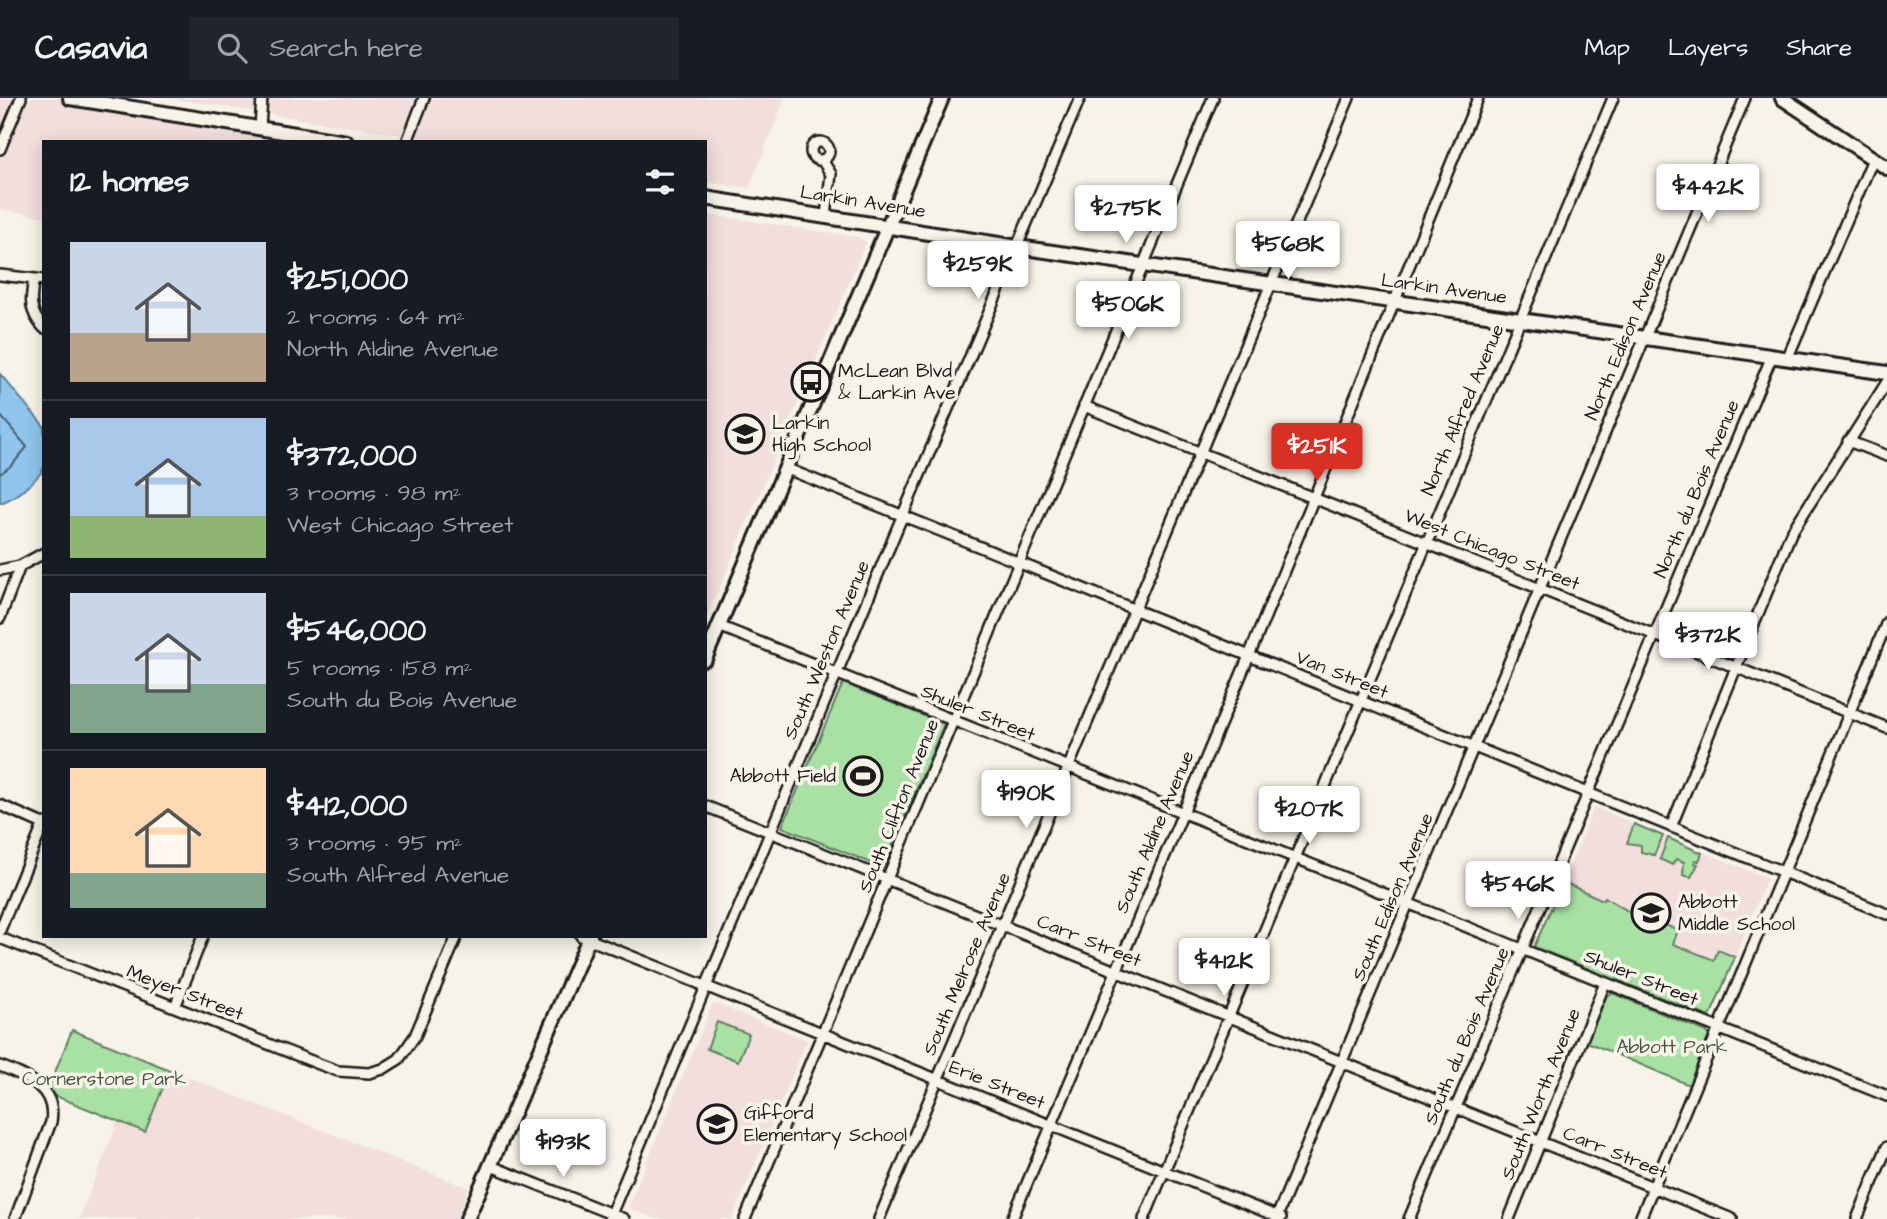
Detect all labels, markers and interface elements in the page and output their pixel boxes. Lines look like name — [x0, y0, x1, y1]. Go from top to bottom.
search box — [189, 17, 679, 80]
text: Casavia — [35, 25, 147, 71]
icon: search — [213, 29, 251, 67]
text: Search here — [269, 30, 423, 66]
text: Map — [1585, 31, 1630, 65]
text: Layers — [1668, 31, 1748, 65]
text: Share — [1786, 31, 1852, 65]
text: 12 homes — [70, 161, 189, 203]
icon: filters — [641, 163, 679, 201]
pin: $442K — [1659, 164, 1757, 224]
text: $442K — [1672, 171, 1744, 203]
street label: Larkin Avenue — [798, 179, 928, 225]
pin: $275K — [1077, 186, 1175, 245]
text: $275K — [1091, 192, 1161, 224]
pin: $568K — [1239, 222, 1337, 281]
text: $568K — [1252, 228, 1324, 260]
pin: $259K — [929, 242, 1027, 301]
text: $259K — [943, 248, 1013, 280]
street label: North Edison Avenue — [1578, 248, 1674, 424]
text: $251,000 — [287, 259, 408, 301]
street label: Larkin Avenue — [1379, 267, 1509, 311]
icon: home — [126, 270, 210, 354]
pin: $506K — [1079, 282, 1177, 341]
text: $506K — [1092, 288, 1164, 320]
text: 2 rooms · 64 m² — [287, 301, 465, 333]
street label: North Alfred Avenue — [1415, 320, 1511, 500]
text: North Aldine Avenue — [287, 333, 498, 365]
place label: McLean Blvd & Larkin Ave — [838, 358, 956, 407]
bus stop icon: McLean Blvd & Larkin Ave — [790, 361, 832, 403]
street label: North du Bois Avenue — [1647, 396, 1747, 582]
place label: Larkin High School — [772, 410, 871, 460]
school or university icon: Larkin High School — [724, 413, 766, 455]
pin: $251K — [1268, 424, 1366, 483]
text: $251K — [1287, 430, 1347, 462]
text: $372,000 — [287, 435, 417, 477]
icon: home — [126, 446, 210, 530]
text: 3 rooms · 98 m² — [287, 477, 461, 509]
street label: West Chicago Street — [1400, 502, 1584, 599]
text: West Chicago Street — [287, 509, 514, 541]
street label: South Weston Avenue — [777, 556, 877, 744]
text: $546,000 — [287, 610, 426, 652]
pin: $372K — [1659, 612, 1757, 672]
text: $372K — [1675, 619, 1741, 651]
icon: home — [126, 621, 210, 705]
street label: Van Street — [1292, 644, 1392, 706]
text: 5 rooms · 158 m² — [287, 652, 472, 684]
street label: Shuler Street — [917, 678, 1040, 748]
text: South du Bois Avenue — [287, 684, 517, 716]
street label: South Clifton Avenue — [852, 715, 946, 897]
street label: South Aldine Avenue — [1109, 747, 1201, 917]
sports icon: Abbott Field — [842, 755, 884, 797]
place label: Abbott Field — [730, 763, 836, 790]
pin: $190K — [977, 770, 1075, 830]
text: $190K — [997, 777, 1055, 809]
text: $412,000 — [287, 785, 407, 827]
pin: $207K — [1260, 786, 1358, 846]
text: $207K — [1275, 793, 1343, 825]
icon: home — [126, 796, 210, 880]
street label: South Edison Avenue — [1345, 809, 1441, 985]
text: 3 rooms · 95 m² — [287, 827, 463, 859]
text: South Alfred Avenue — [287, 859, 509, 891]
pin: $546K — [1469, 862, 1567, 921]
street label: South Melrose Avenue — [916, 868, 1018, 1060]
text: $546K — [1481, 868, 1555, 900]
place label: Abbott Middle School — [1678, 889, 1795, 938]
school or university icon: Abbott Middle School — [1630, 892, 1672, 934]
street label: Carr Street — [1033, 908, 1145, 974]
pin: $412K — [1175, 939, 1273, 998]
street label: South du Bois Avenue — [1417, 943, 1517, 1129]
street label: Shuler Street — [1580, 943, 1703, 1013]
text: $412K — [1195, 945, 1253, 977]
street label: Meyer Street — [122, 958, 248, 1029]
street label: South Worth Avenue — [1494, 1004, 1588, 1184]
park label: Abbott Park — [1616, 1034, 1728, 1061]
street label: Erie Street — [945, 1054, 1049, 1117]
park label: Cornerstone Park — [22, 1066, 186, 1093]
place label: Gifford Elementary School — [744, 1100, 907, 1150]
school or university icon: Gifford Elementary School — [696, 1103, 738, 1145]
pin: $193K — [514, 1119, 612, 1179]
street label: Carr Street — [1559, 1120, 1671, 1186]
text: $193K — [536, 1126, 590, 1158]

